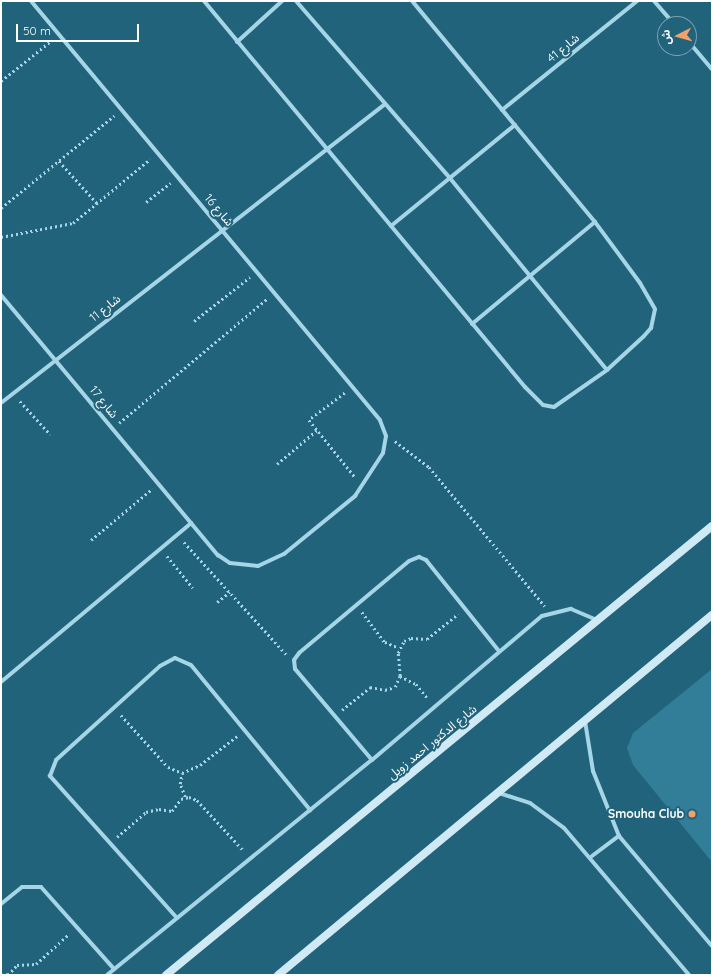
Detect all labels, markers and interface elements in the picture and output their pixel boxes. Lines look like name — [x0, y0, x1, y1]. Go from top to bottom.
scale bar — [18, 16, 141, 42]
north arrow — [657, 16, 697, 56]
text: 50 m — [23, 23, 51, 38]
text: ش — [658, 29, 674, 45]
street label: شارع 41 — [544, 31, 582, 65]
street label: شارع 16 — [201, 191, 237, 229]
street label: شارع 11 — [87, 291, 123, 325]
street label: شارع 17 — [87, 383, 121, 421]
street label: شارع الدكتور احمد زويل — [385, 702, 479, 782]
place label: Smouha Club — [608, 807, 684, 821]
marker: Smouha Club — [687, 809, 697, 819]

